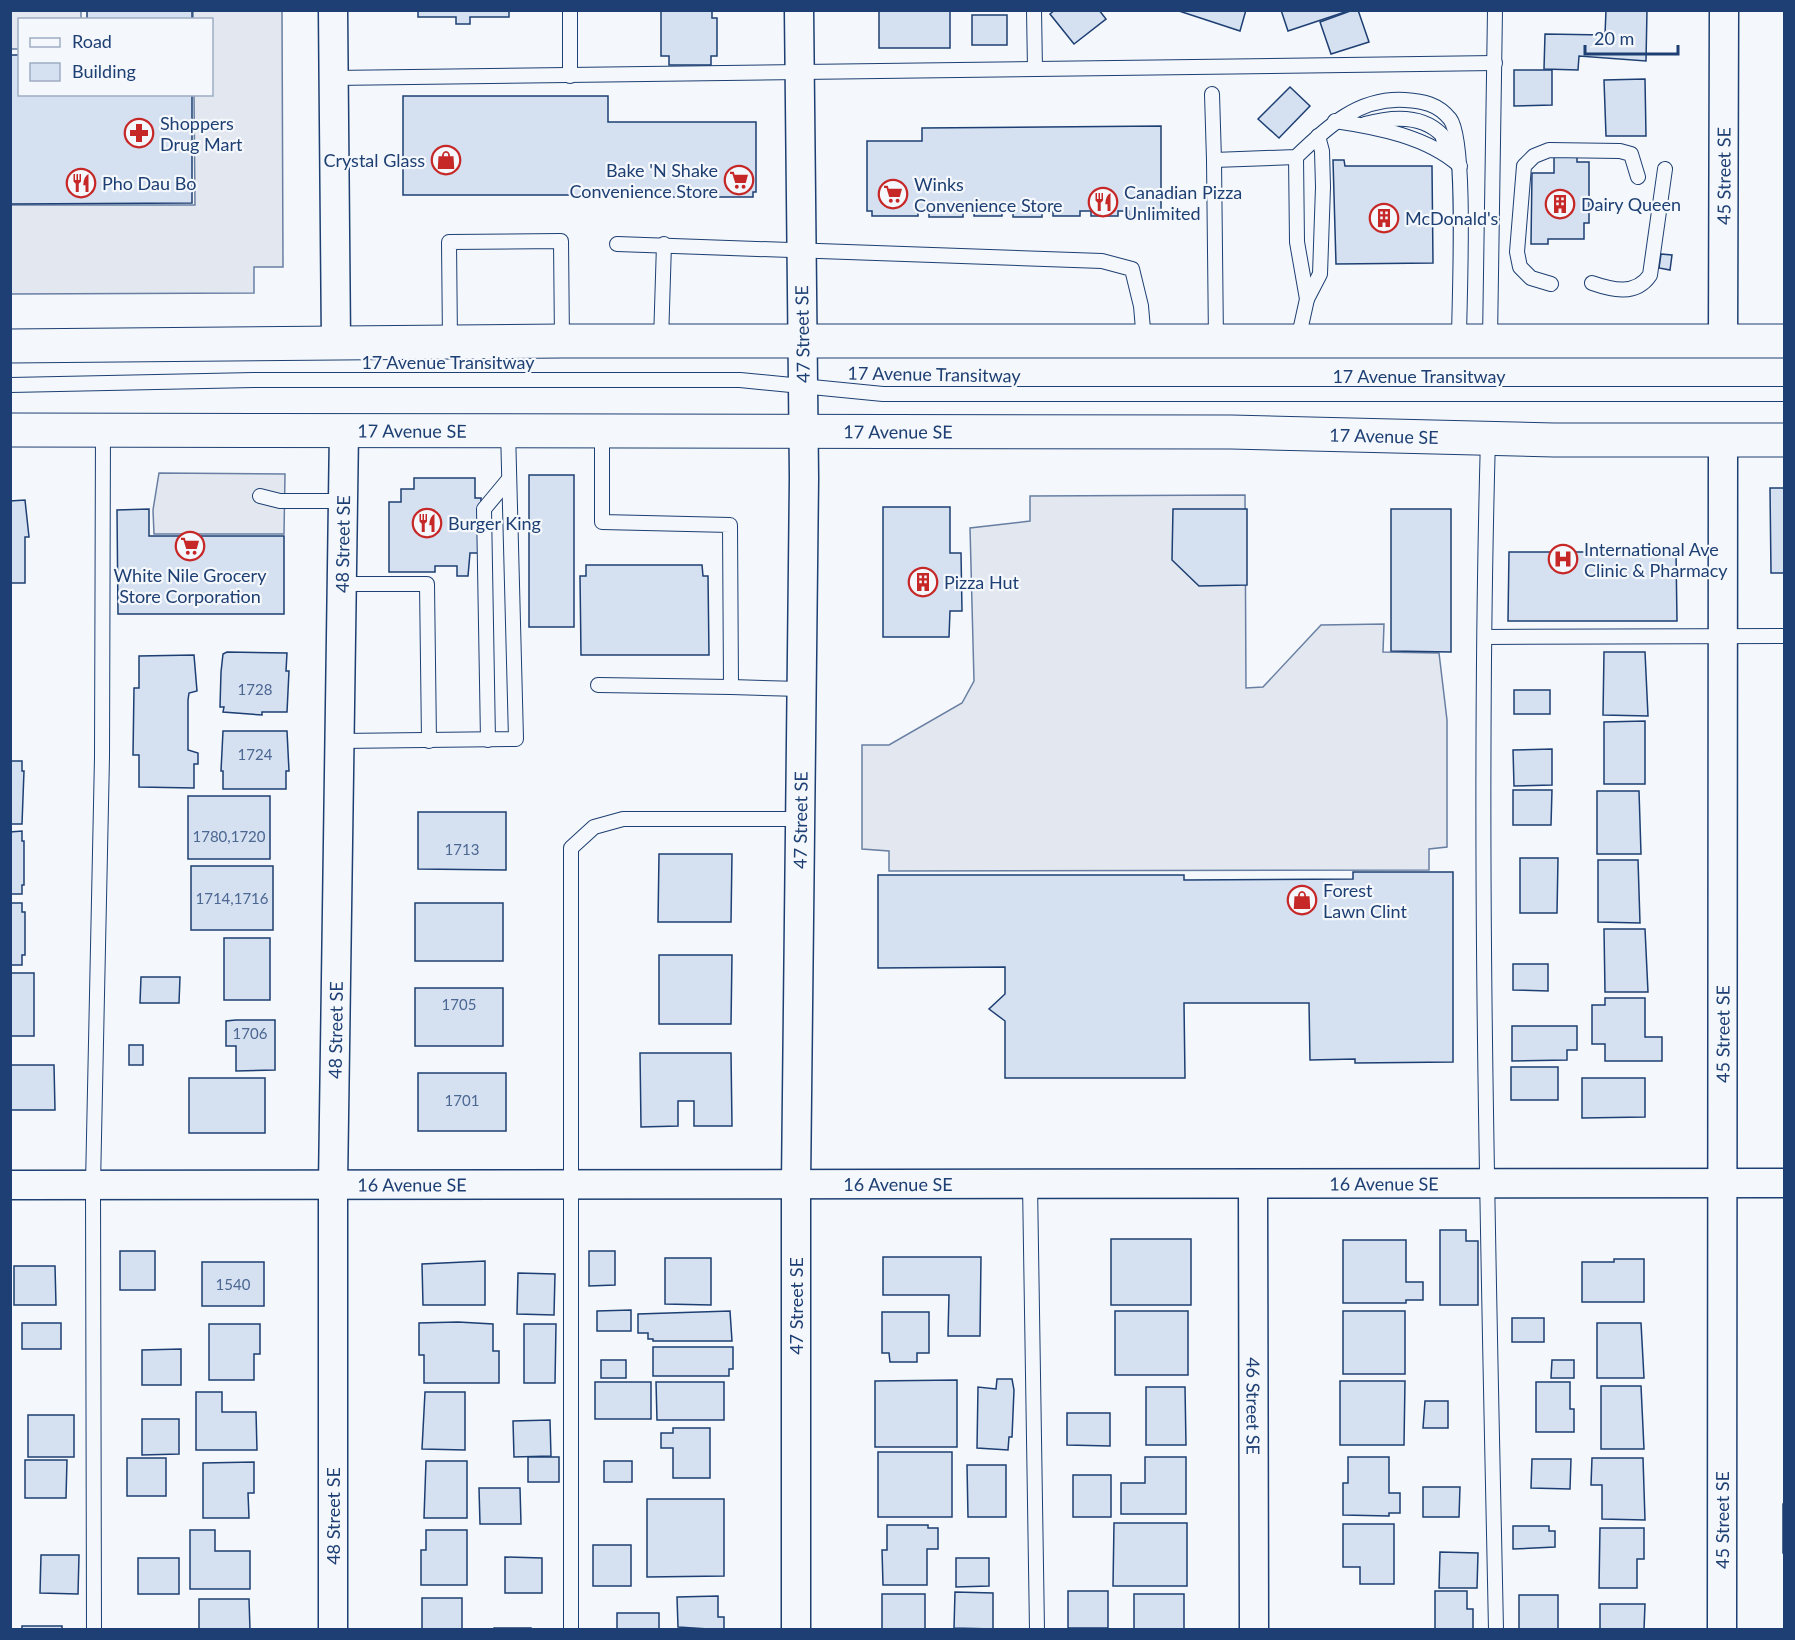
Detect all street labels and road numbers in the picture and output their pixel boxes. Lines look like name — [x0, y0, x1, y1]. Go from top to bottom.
street label: 45 Street SE — [1712, 127, 1735, 225]
street label: 47 Street SE — [790, 285, 814, 383]
street label: 17 Avenue Transitway — [361, 351, 535, 373]
street label: 17 Avenue Transitway — [847, 361, 1021, 387]
street label: 17 Avenue Transitway — [1332, 365, 1506, 387]
street label: 17 Avenue SE — [357, 420, 467, 442]
street label: 17 Avenue SE — [843, 420, 953, 443]
street label: 17 Avenue SE — [1329, 423, 1439, 448]
street label: 48 Street SE — [331, 495, 354, 593]
street label: 47 Street SE — [789, 771, 812, 869]
street label: 48 Street SE — [324, 981, 347, 1079]
street label: 45 Street SE — [1711, 985, 1734, 1083]
street label: 16 Avenue SE — [1329, 1172, 1439, 1195]
street label: 16 Avenue SE — [357, 1173, 467, 1196]
street label: 16 Avenue SE — [843, 1173, 953, 1195]
street label: 47 Street SE — [785, 1257, 807, 1355]
street label: 46 Street SE — [1242, 1357, 1265, 1455]
street label: 48 Street SE — [322, 1467, 344, 1565]
street label: 45 Street SE — [1711, 1471, 1733, 1569]

